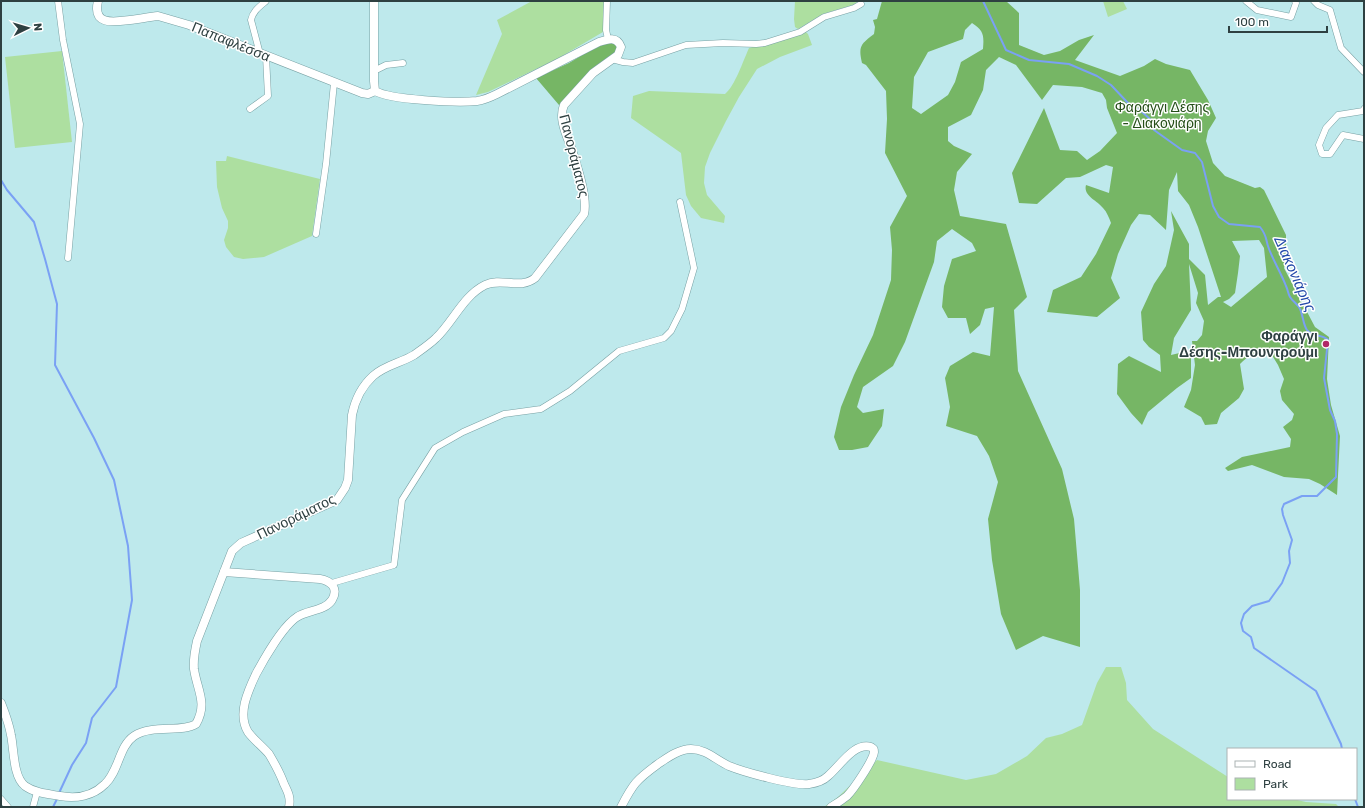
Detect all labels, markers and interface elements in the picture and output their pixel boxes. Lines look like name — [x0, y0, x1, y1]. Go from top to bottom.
north arrow — [8, 8, 48, 48]
scale bar — [1229, 8, 1327, 34]
text: 100 m — [1235, 15, 1269, 29]
street label: Παπαφλέσσα — [189, 19, 273, 65]
text: N — [31, 23, 44, 32]
park label: Φαράγγι Δέσης - Διακονιάρη — [1115, 99, 1210, 132]
street label: Πανοράματος — [555, 113, 593, 200]
water label: Διακονιάρης — [1270, 232, 1320, 315]
place label: Φαράγγι Δέσης-Μπουντρούμι — [1179, 328, 1318, 361]
marker: Φαράγγι Δέσης-Μπουντρούμι — [1321, 339, 1331, 349]
street label: Πανοράματος — [254, 491, 338, 543]
legend — [1227, 748, 1357, 800]
text: Road — [1263, 757, 1291, 771]
text: Park — [1263, 777, 1289, 791]

